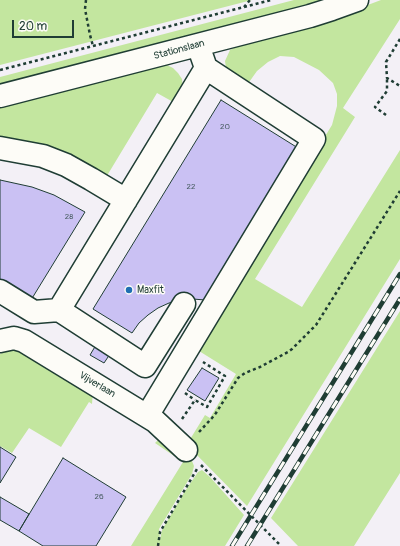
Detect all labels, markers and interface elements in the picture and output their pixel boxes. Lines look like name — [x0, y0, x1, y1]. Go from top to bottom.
scale bar — [14, 12, 76, 38]
text: 20 m — [19, 19, 47, 34]
street label: Stationslaan — [152, 37, 206, 63]
house number: 20 — [220, 122, 230, 132]
house number: 22 — [187, 182, 195, 192]
house number: 28 — [65, 212, 73, 222]
place label: Maxfit — [137, 284, 164, 296]
marker: Maxfit — [124, 285, 134, 295]
street label: Vijverlaan — [77, 369, 117, 401]
house number: 26 — [94, 492, 104, 502]

